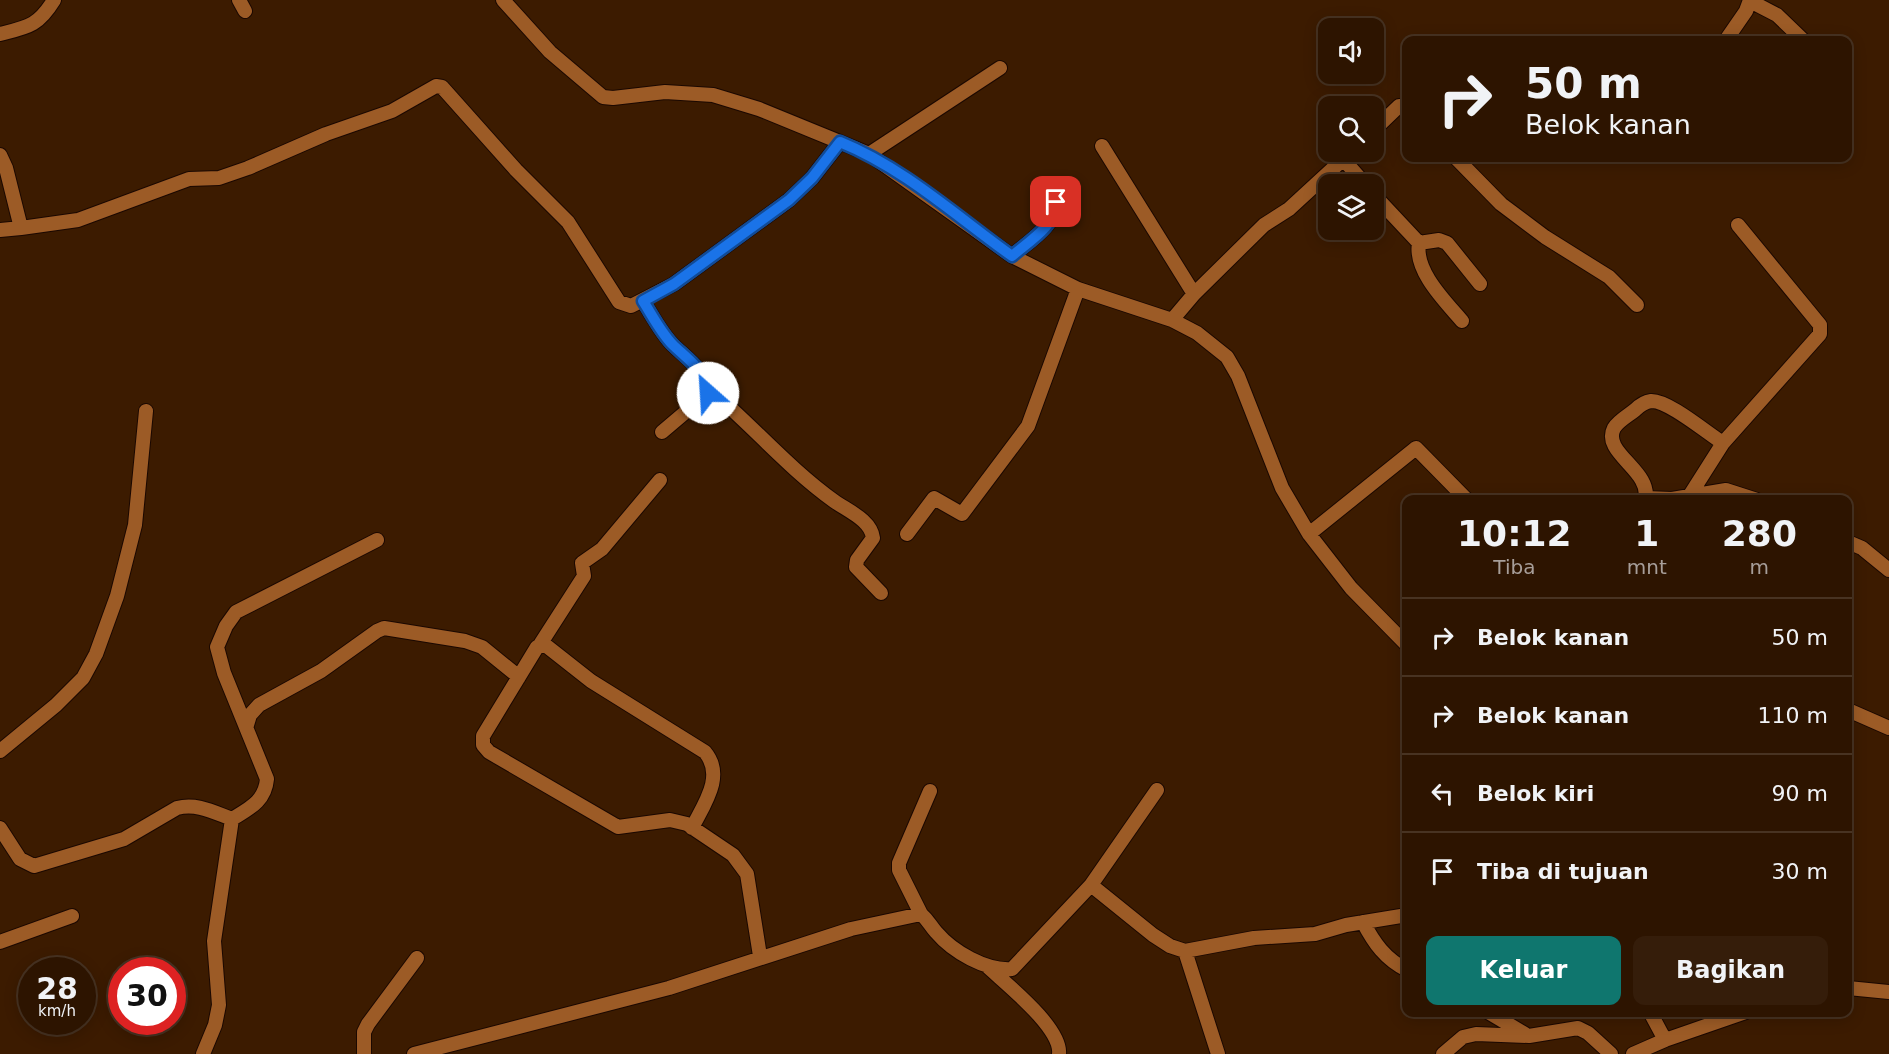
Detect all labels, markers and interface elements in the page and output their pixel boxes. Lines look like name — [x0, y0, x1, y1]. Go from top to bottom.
map controls — [1318, 18, 1384, 240]
button: sound — [1318, 18, 1384, 84]
text: 50 m — [1525, 59, 1642, 108]
icon: right — [1426, 60, 1504, 138]
button: search — [1318, 96, 1384, 162]
text: Belok kanan — [1525, 109, 1691, 140]
button: layers — [1318, 174, 1384, 240]
pin — [1030, 176, 1081, 227]
icon: arrive — [1039, 185, 1072, 218]
position arrow — [676, 361, 740, 425]
text: 10:12 — [1457, 513, 1572, 554]
text: 1 — [1634, 513, 1659, 554]
text: 280 — [1722, 513, 1797, 554]
text: Tiba — [1493, 555, 1535, 579]
text: mnt — [1627, 555, 1667, 579]
text: m — [1750, 555, 1769, 579]
icon: right — [1426, 621, 1459, 654]
text: Belok kanan — [1477, 625, 1629, 650]
text: 50 m — [1772, 625, 1828, 650]
icon: right — [1426, 699, 1459, 732]
text: Belok kanan — [1477, 703, 1629, 728]
text: 110 m — [1758, 703, 1828, 728]
icon: left — [1426, 777, 1459, 810]
text: Belok kiri — [1477, 781, 1594, 806]
text: 90 m — [1772, 781, 1828, 806]
icon: arrive — [1426, 855, 1459, 888]
text: Tiba di tujuan — [1477, 859, 1649, 884]
text: 30 m — [1772, 859, 1828, 884]
button: Keluar — [1426, 936, 1621, 1005]
button: Bagikan — [1633, 936, 1828, 1005]
speed limit sign: 30 — [108, 957, 186, 1035]
text: 28 — [36, 971, 78, 1006]
text: km/h — [38, 1002, 76, 1020]

